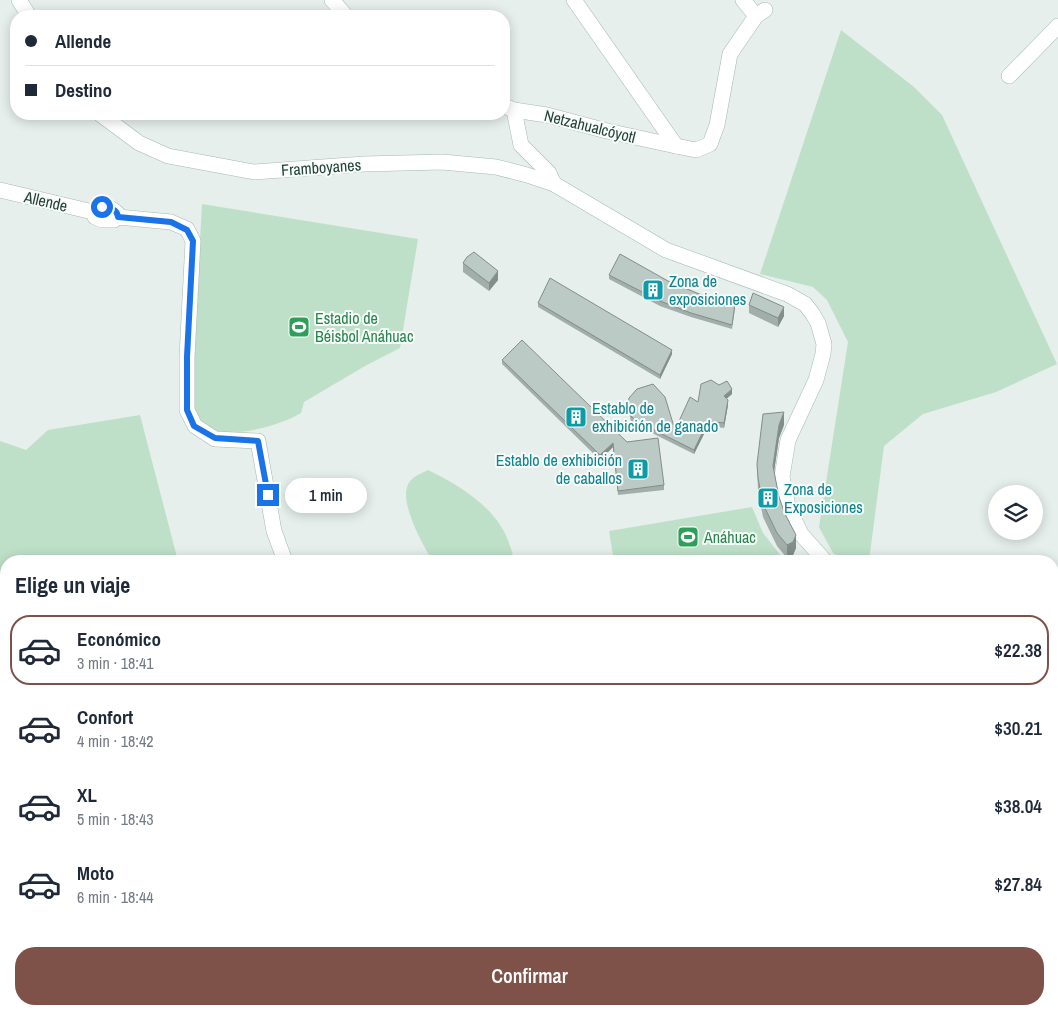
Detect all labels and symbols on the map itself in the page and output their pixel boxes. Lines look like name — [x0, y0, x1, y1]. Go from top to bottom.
street label: Netzahualcóyotl — [542, 104, 638, 148]
street label: Framboyanes — [280, 153, 362, 181]
street label: Allende — [21, 185, 70, 217]
route start — [91, 196, 113, 218]
place label: Zona de exposiciones — [669, 270, 746, 310]
building icon: Zona de exposiciones — [641, 278, 665, 302]
place label: Estadio de Béisbol Anáhuac — [315, 307, 414, 347]
sports icon: Estadio de Béisbol Anáhuac — [287, 315, 311, 339]
place label: Establo de exhibición de ganado — [592, 397, 718, 437]
building icon: Establo de exhibición de ganado — [564, 405, 588, 429]
place label: Establo de exhibición de caballos — [496, 449, 622, 489]
building icon: Establo de exhibición de caballos — [626, 457, 650, 481]
callout: 1 min — [286, 478, 368, 512]
place label: Zona de Exposiciones — [784, 478, 863, 518]
route end — [257, 484, 279, 506]
building icon: Zona de Exposiciones — [756, 486, 780, 510]
sports icon: Anáhuac — [676, 525, 700, 549]
place label: Anáhuac — [703, 526, 756, 548]

